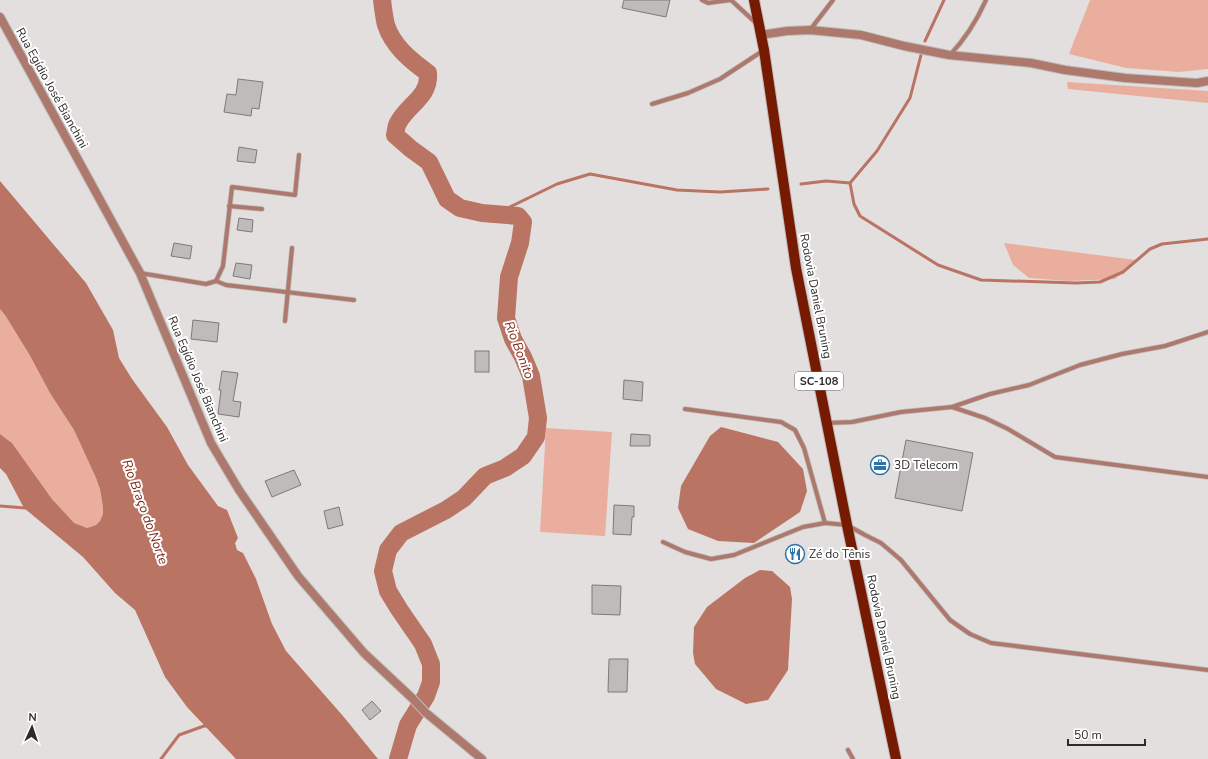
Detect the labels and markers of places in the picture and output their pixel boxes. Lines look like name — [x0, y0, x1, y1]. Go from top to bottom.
office icon: 3D Telecom — [869, 454, 891, 476]
place label: 3D Telecom — [894, 457, 958, 473]
restaurant icon: Zé do Tênis — [784, 543, 806, 565]
place label: Zé do Tênis — [809, 546, 870, 562]

